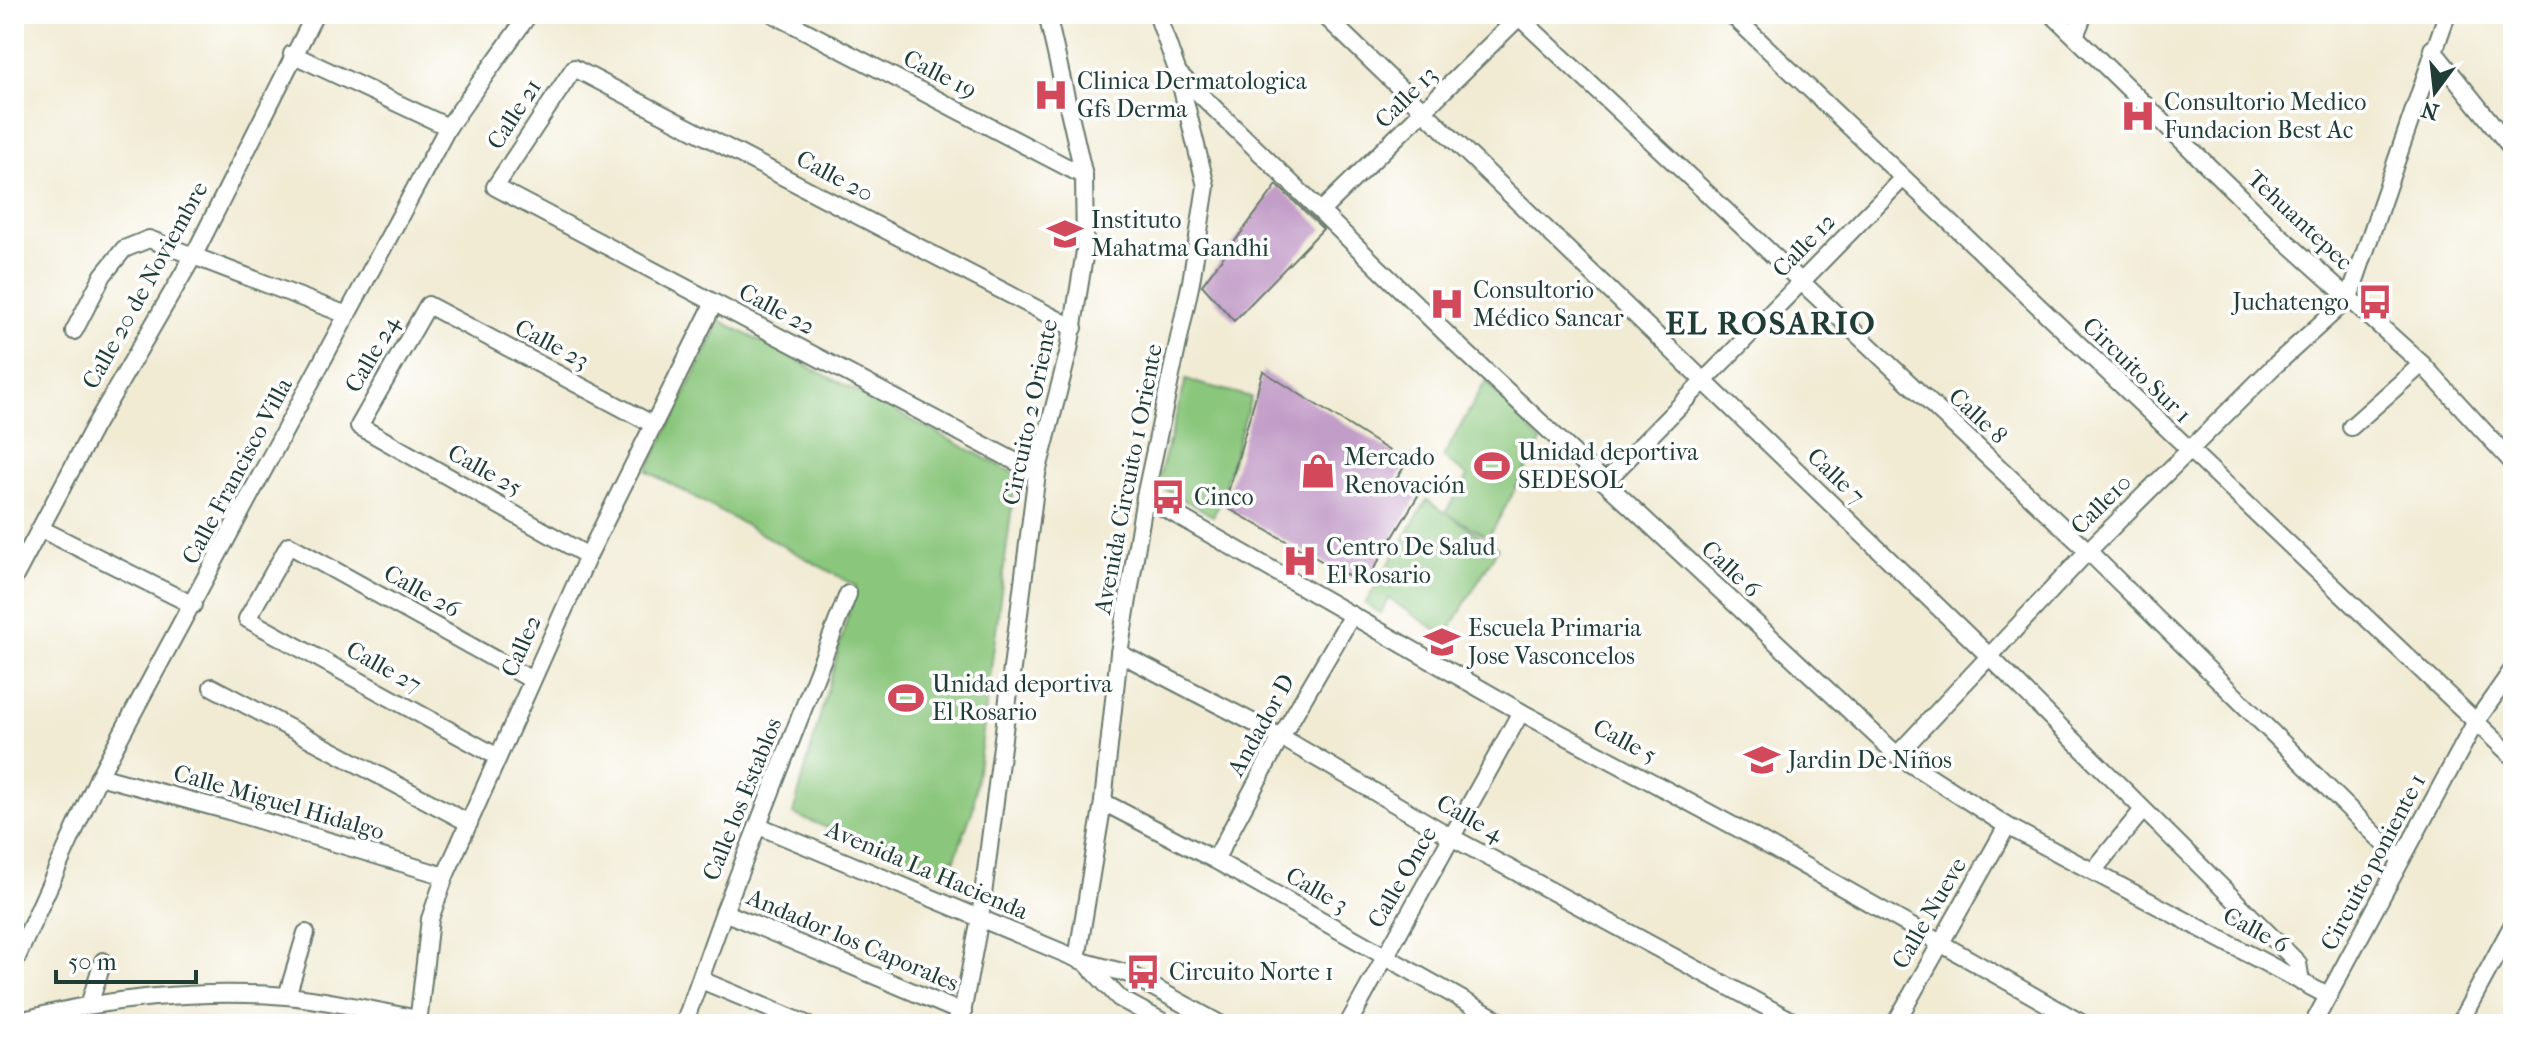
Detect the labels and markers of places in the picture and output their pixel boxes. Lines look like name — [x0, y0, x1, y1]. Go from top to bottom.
place label: Clinica Dermatologica Gfs Derma — [1077, 67, 1308, 123]
hospital icon: Clinica Dermatologica Gfs Derma — [1032, 76, 1070, 114]
place label: Consultorio Medico Fundacion Best Ac — [2164, 88, 2366, 144]
hospital icon: Consultorio Medico Fundacion Best Ac — [2119, 97, 2157, 135]
place label: Instituto Mahatma Gandhi — [1091, 206, 1269, 262]
school or university icon: Instituto Mahatma Gandhi — [1046, 215, 1084, 253]
place label: Consultorio Médico Sancar — [1473, 276, 1624, 332]
bus stop icon: Juchatengo — [2356, 283, 2394, 321]
hospital icon: Consultorio Médico Sancar — [1428, 285, 1466, 323]
place label: Juchatengo — [2231, 288, 2349, 316]
place label: Unidad deportiva SEDESOL — [1518, 438, 1699, 494]
place label: Mercado Renovación — [1344, 443, 1465, 499]
sports icon: Unidad deportiva SEDESOL — [1473, 447, 1511, 485]
shop icon: Mercado Renovación — [1299, 452, 1337, 490]
bus stop icon: Cinco — [1149, 478, 1187, 516]
place label: Cinco — [1194, 483, 1254, 511]
place label: Centro De Salud El Rosario — [1326, 533, 1497, 589]
hospital icon: Centro De Salud El Rosario — [1281, 542, 1319, 580]
place label: Escuela Primaria Jose Vasconcelos — [1466, 614, 1642, 670]
school or university icon: Escuela Primaria Jose Vasconcelos — [1423, 623, 1461, 661]
place label: Unidad deportiva El Rosario — [932, 670, 1113, 726]
sports icon: Unidad deportiva El Rosario — [887, 679, 925, 717]
school or university icon: Jardin De Niños — [1743, 741, 1781, 779]
place label: Jardin De Niños — [1786, 746, 1952, 774]
bus stop icon: Circuito Norte 1 — [1124, 953, 1162, 991]
place label: Circuito Norte 1 — [1169, 958, 1333, 986]

